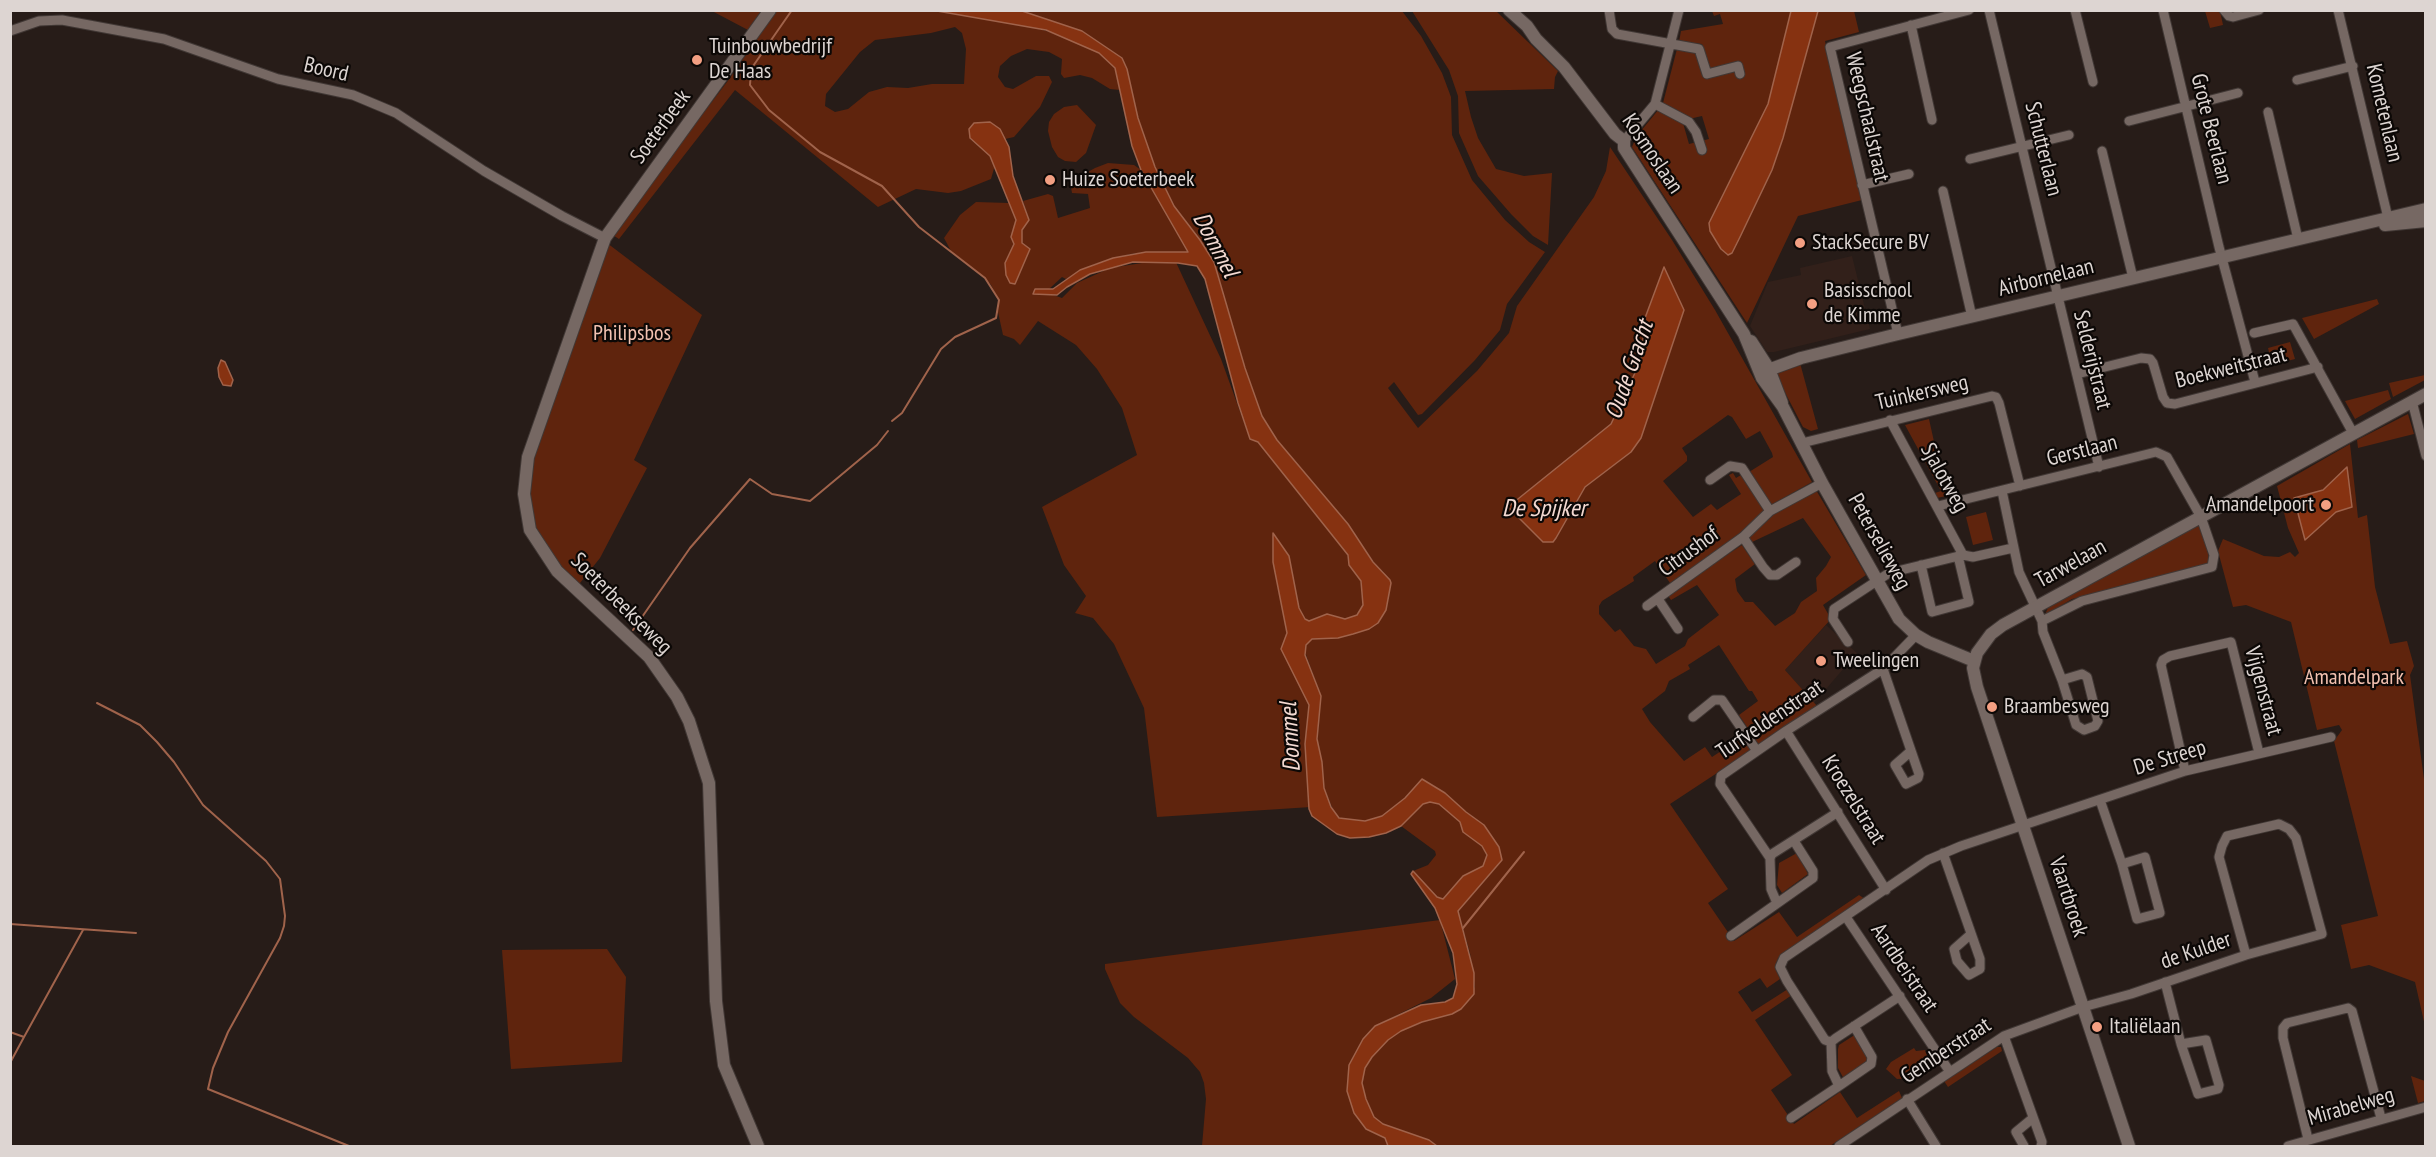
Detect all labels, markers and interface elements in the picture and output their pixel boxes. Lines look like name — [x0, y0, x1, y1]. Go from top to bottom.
place label: Tuinbouwbedrijf De Haas — [709, 34, 832, 86]
street label: Weegschaalstraat — [1839, 50, 1895, 184]
street label: Boord — [301, 52, 351, 88]
marker: Tuinbouwbedrijf De Haas — [690, 53, 704, 67]
street label: Kometenlaan — [2360, 61, 2408, 165]
street label: Grote Beerlaan — [2185, 71, 2237, 187]
street label: Soeterbeek — [625, 85, 697, 169]
street label: Schutterlaan — [2019, 99, 2067, 199]
street label: Kosmoslaan — [1616, 109, 1688, 199]
place label: Huize Soeterbeek — [1062, 167, 1195, 193]
marker: Huize Soeterbeek — [1043, 173, 1057, 187]
water label: Dommel — [1186, 207, 1244, 283]
place label: StackSecure BV — [1812, 230, 1929, 256]
marker: StackSecure BV — [1793, 236, 1807, 250]
street label: Airbornelaan — [1996, 253, 2096, 303]
place label: Basisschool de Kimme — [1824, 278, 1912, 330]
marker: Basisschool de Kimme — [1805, 297, 1819, 311]
street label: Selderijstraat — [2067, 308, 2117, 412]
water label: Oude Gracht — [1600, 317, 1660, 423]
park label: Philipsbos — [593, 321, 671, 347]
street label: Boekweitstraat — [2173, 341, 2289, 395]
street label: Tuinkersweg — [1873, 370, 1971, 416]
street label: Gerstlaan — [2044, 430, 2120, 472]
street label: Sjalotweg — [1914, 439, 1974, 517]
street label: Peterselieweg — [1842, 489, 1916, 595]
place label: Amandelpoort — [2206, 492, 2314, 518]
water label: De Spijker — [1502, 495, 1586, 523]
marker: Amandelpoort — [2319, 498, 2333, 512]
street label: Citrushof — [1654, 521, 1724, 583]
street label: Tarwelaan — [2031, 534, 2111, 594]
street label: Soeterbeekseweg — [565, 548, 677, 660]
street label: Vijgenstraat — [2238, 644, 2288, 738]
place label: Tweelingen — [1833, 648, 1919, 674]
marker: Tweelingen — [1814, 654, 1828, 668]
park label: Amandelpark — [2304, 665, 2404, 691]
street label: Turfveldenstraat — [1711, 675, 1829, 765]
place label: Braambesweg — [2004, 694, 2110, 720]
marker: Braambesweg — [1985, 700, 1999, 714]
water label: Dommel — [1275, 701, 1307, 773]
street label: De Streep — [2131, 735, 2209, 781]
street label: Kroezelstraat — [1815, 751, 1891, 849]
street label: Vaartbroek — [2043, 854, 2093, 940]
street label: Aardbeistraat — [1865, 919, 1943, 1017]
street label: de Kulder — [2157, 927, 2235, 975]
street label: Gemberstraat — [1896, 1012, 1996, 1090]
place label: Italiëlaan — [2109, 1014, 2180, 1040]
marker: Italiëlaan — [2090, 1020, 2104, 1034]
street label: Mirabelweg — [2305, 1082, 2397, 1132]

